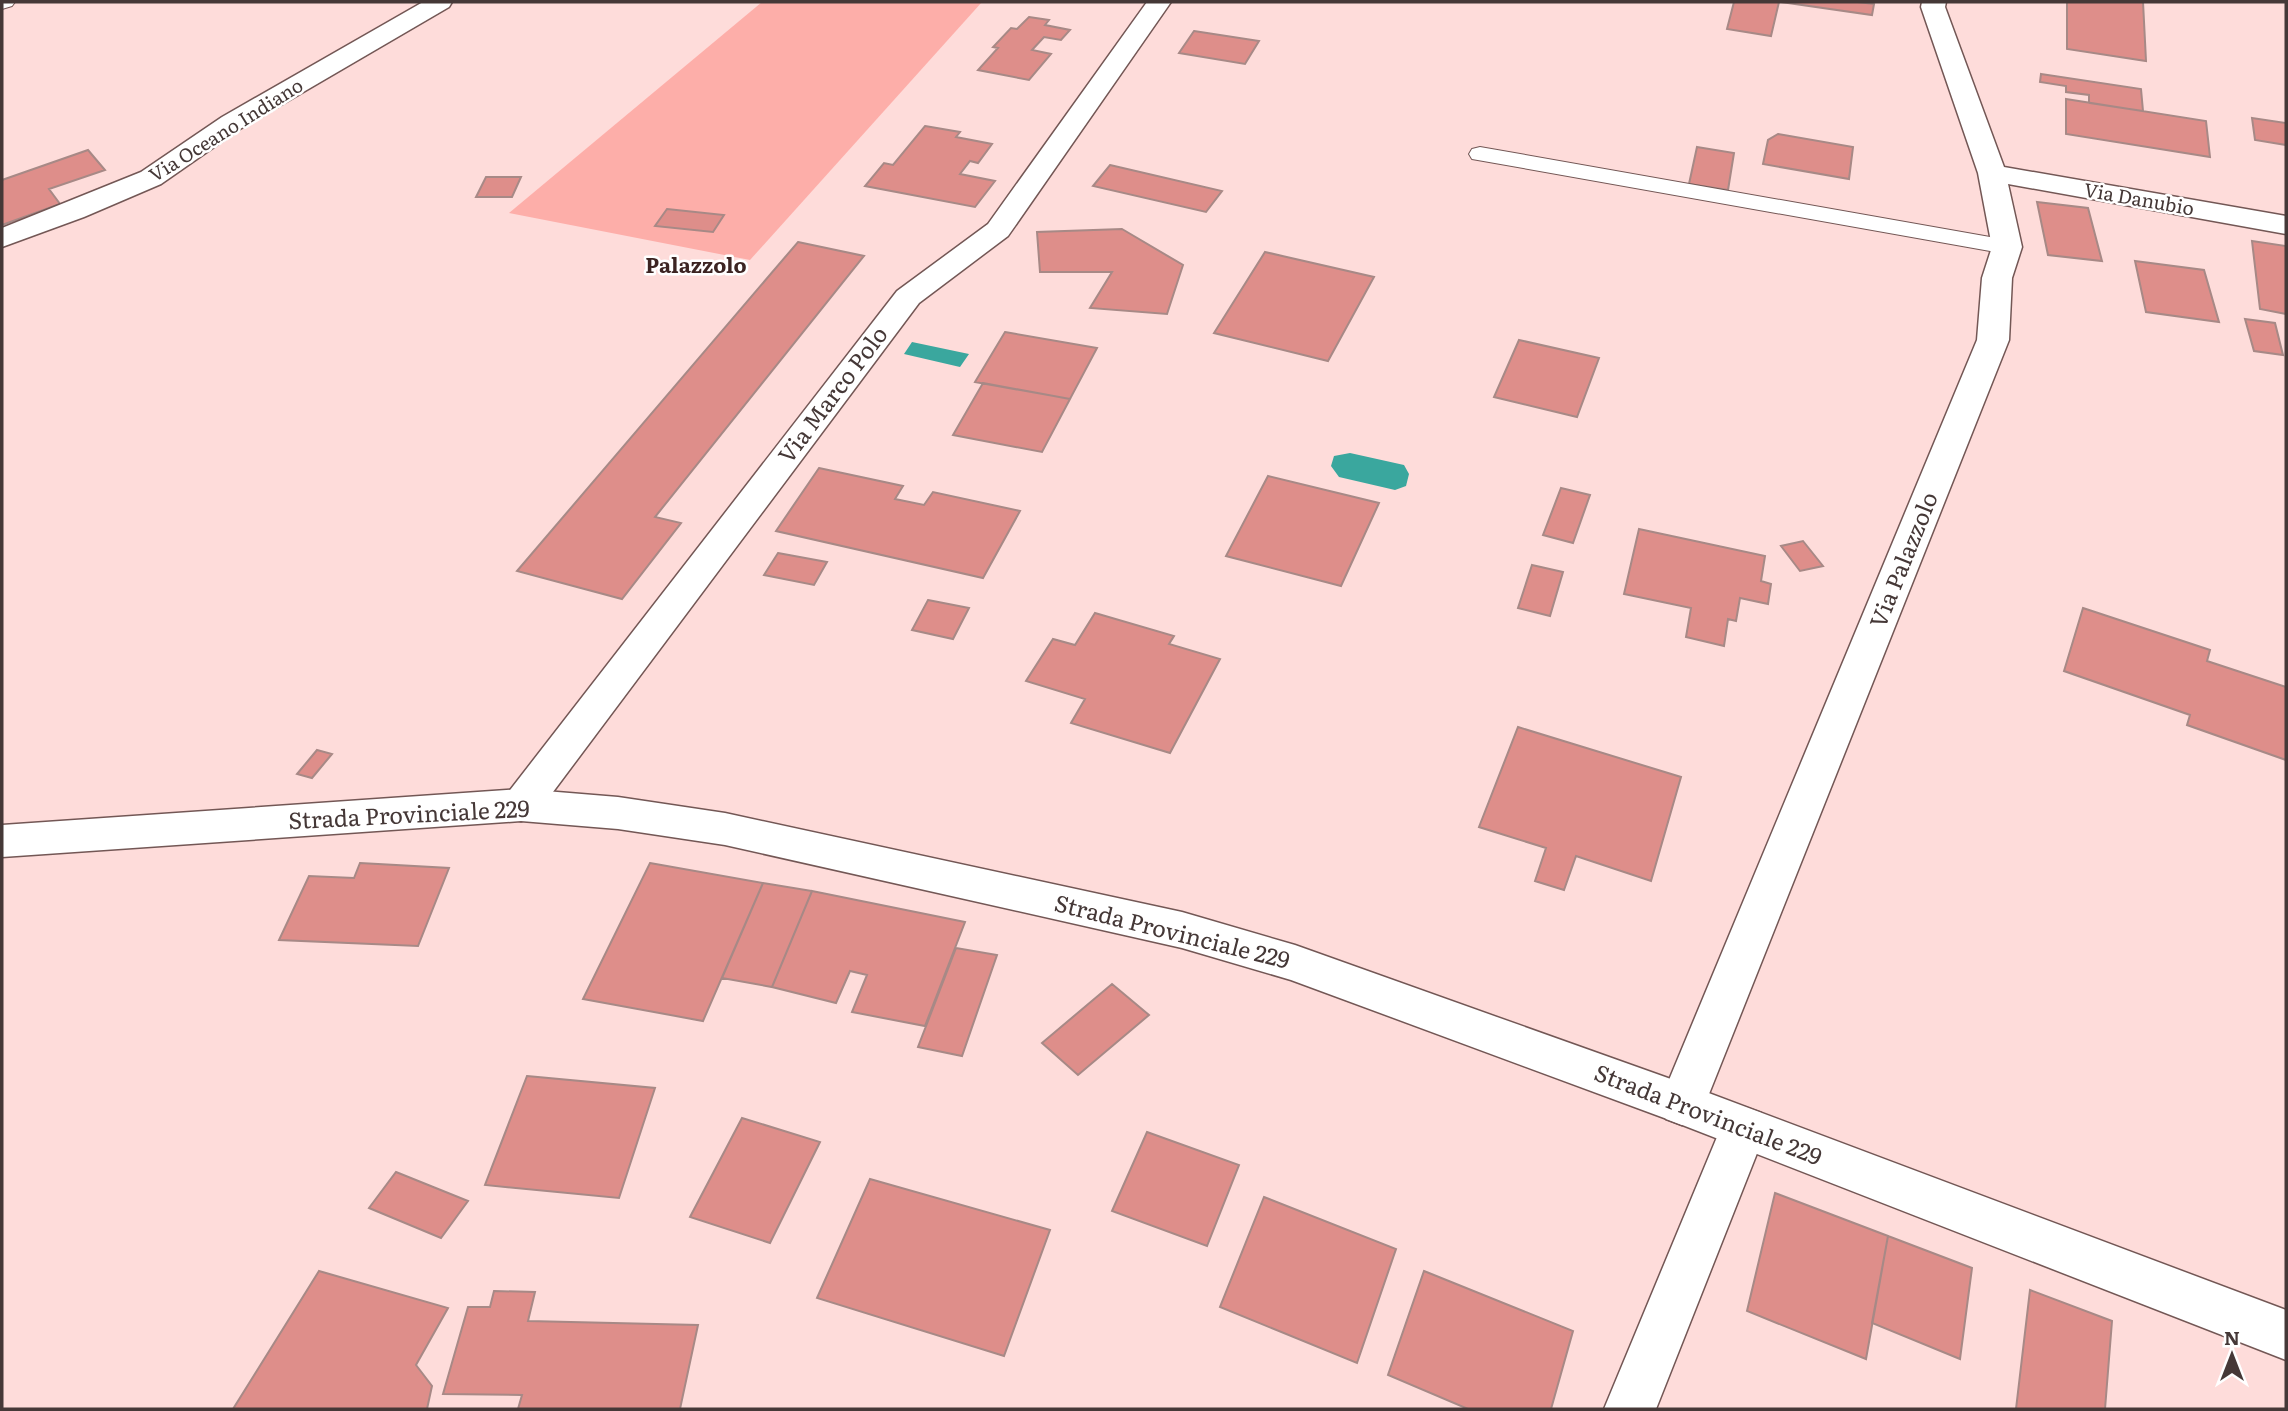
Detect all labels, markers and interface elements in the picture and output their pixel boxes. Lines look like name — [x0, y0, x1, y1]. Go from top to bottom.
street label: Via Oceano Indiano — [143, 70, 308, 188]
street label: Via Danubio — [2082, 175, 2197, 221]
district label: Palazzolo — [645, 248, 747, 279]
street label: Via Marco Polo — [768, 318, 894, 470]
street label: Via Palazzolo — [1859, 486, 1945, 632]
street label: Strada Provinciale 229 — [287, 790, 530, 836]
street label: Strada Provinciale 229 — [1051, 884, 1294, 976]
street label: Strada Provinciale 229 — [1590, 1054, 1828, 1172]
north arrow — [2197, 1320, 2267, 1390]
text: N — [2224, 1323, 2240, 1351]

